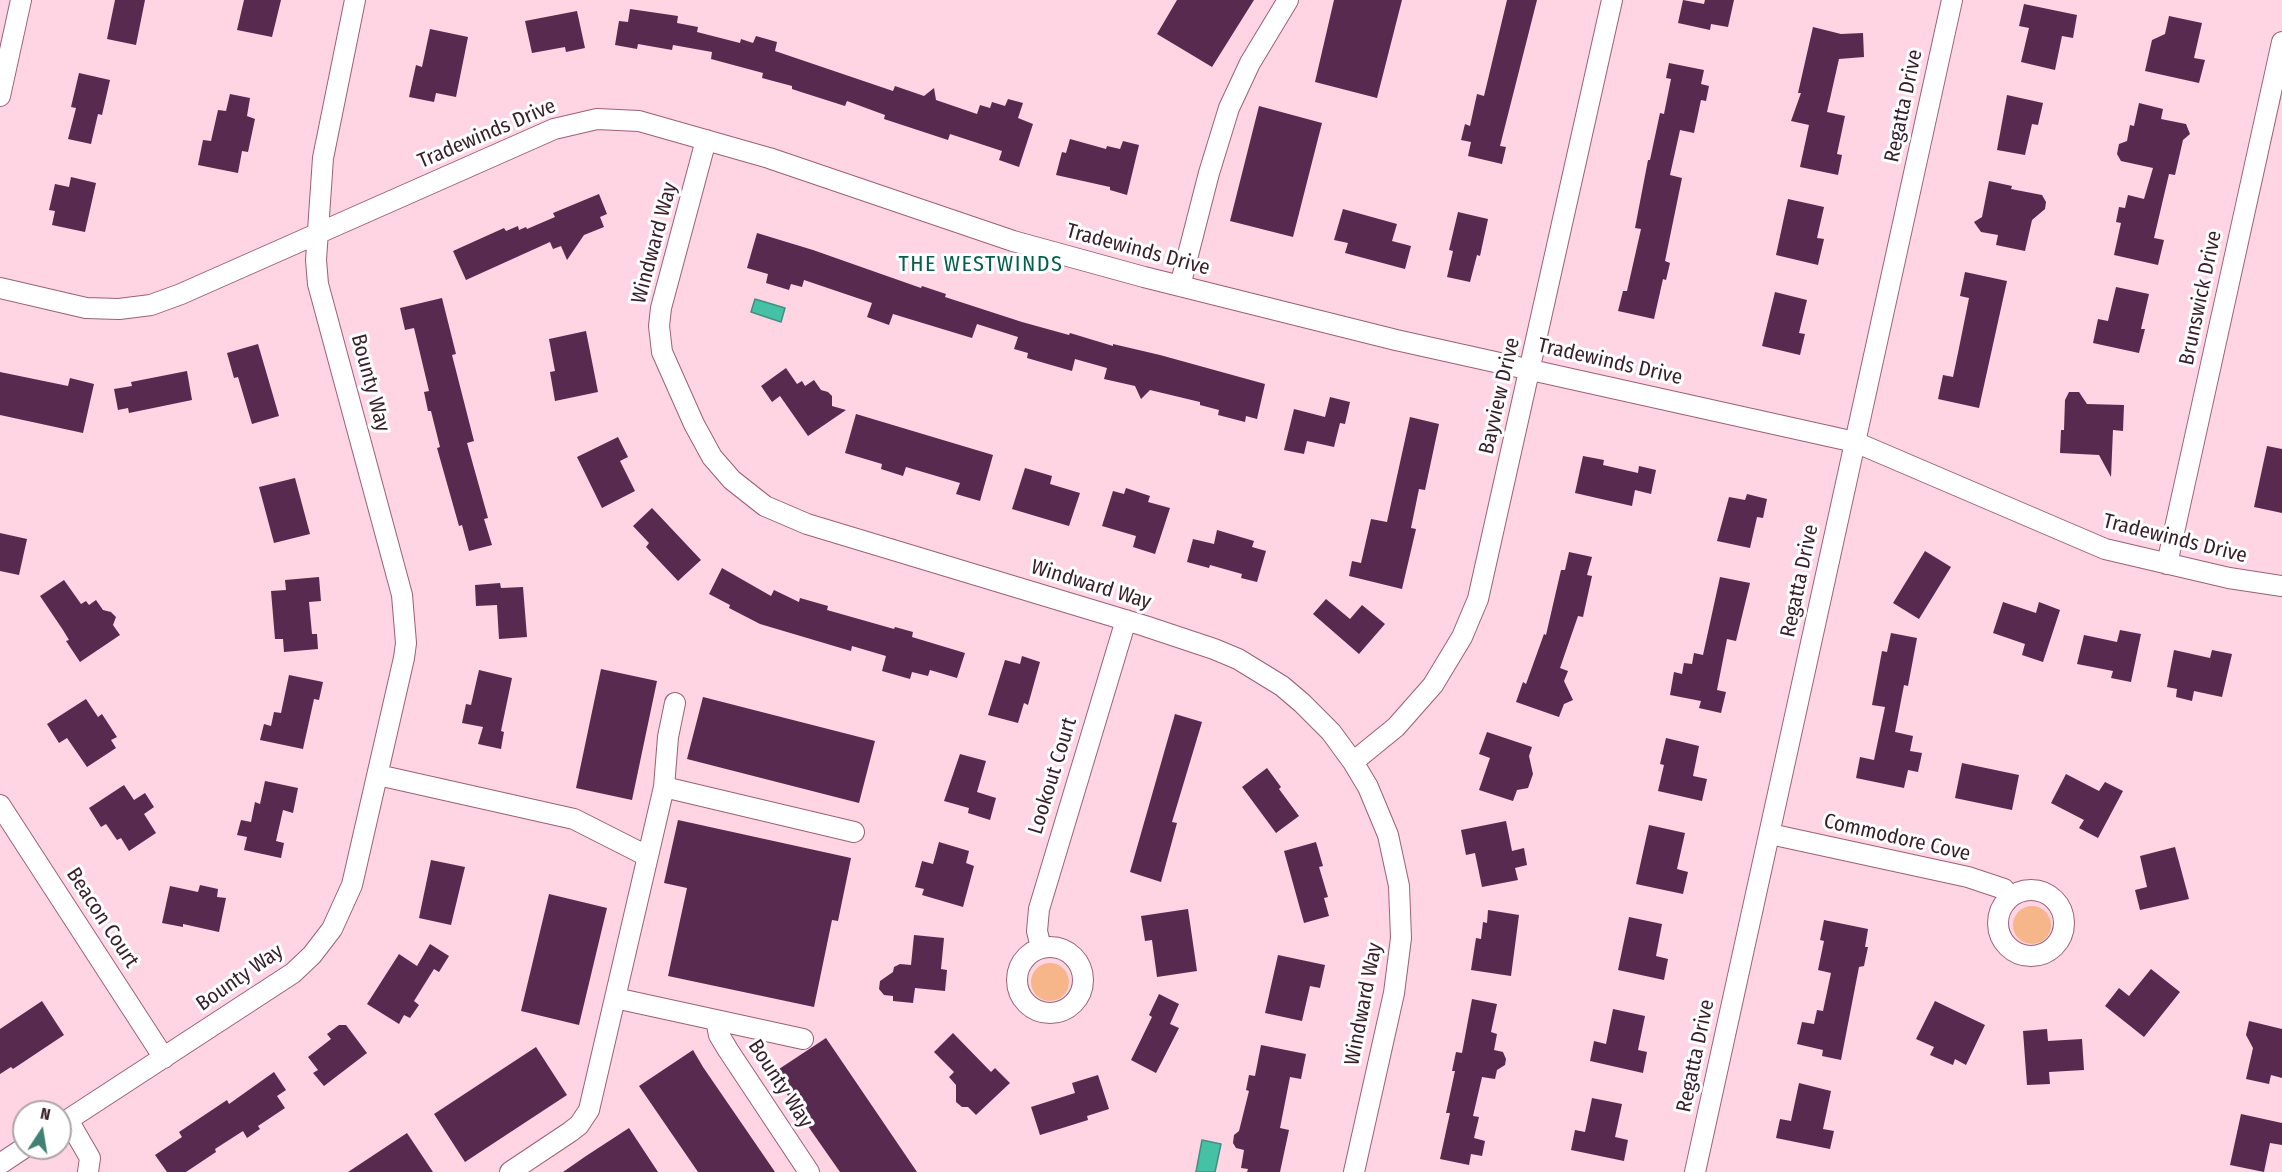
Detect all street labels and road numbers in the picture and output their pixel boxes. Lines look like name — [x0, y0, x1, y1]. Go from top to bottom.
street label: Regatta Drive — [1880, 47, 1928, 165]
street label: Tradewinds Drive — [414, 94, 560, 174]
street label: Windward Way — [627, 180, 683, 306]
street label: Tradewinds Drive — [1064, 219, 1212, 281]
street label: Brunswick Drive — [2174, 228, 2228, 368]
street label: Bounty Way — [345, 331, 395, 435]
street label: Tradewinds Drive — [1535, 333, 1685, 391]
street label: Bayview Drive — [1474, 335, 1526, 457]
street label: Tradewinds Drive — [2100, 509, 2250, 569]
street label: Regatta Drive — [1776, 522, 1824, 640]
street label: Windward Way — [1028, 555, 1154, 615]
street label: Lookout Court — [1023, 715, 1083, 837]
street label: Commodore Cove — [1821, 809, 1973, 867]
street label: Beacon Court — [60, 863, 144, 973]
street label: Bounty Way — [192, 939, 288, 1017]
street label: Windward Way — [1340, 940, 1388, 1068]
street label: Regatta Drive — [1672, 997, 1720, 1115]
street label: Bounty Way — [742, 1035, 818, 1133]

